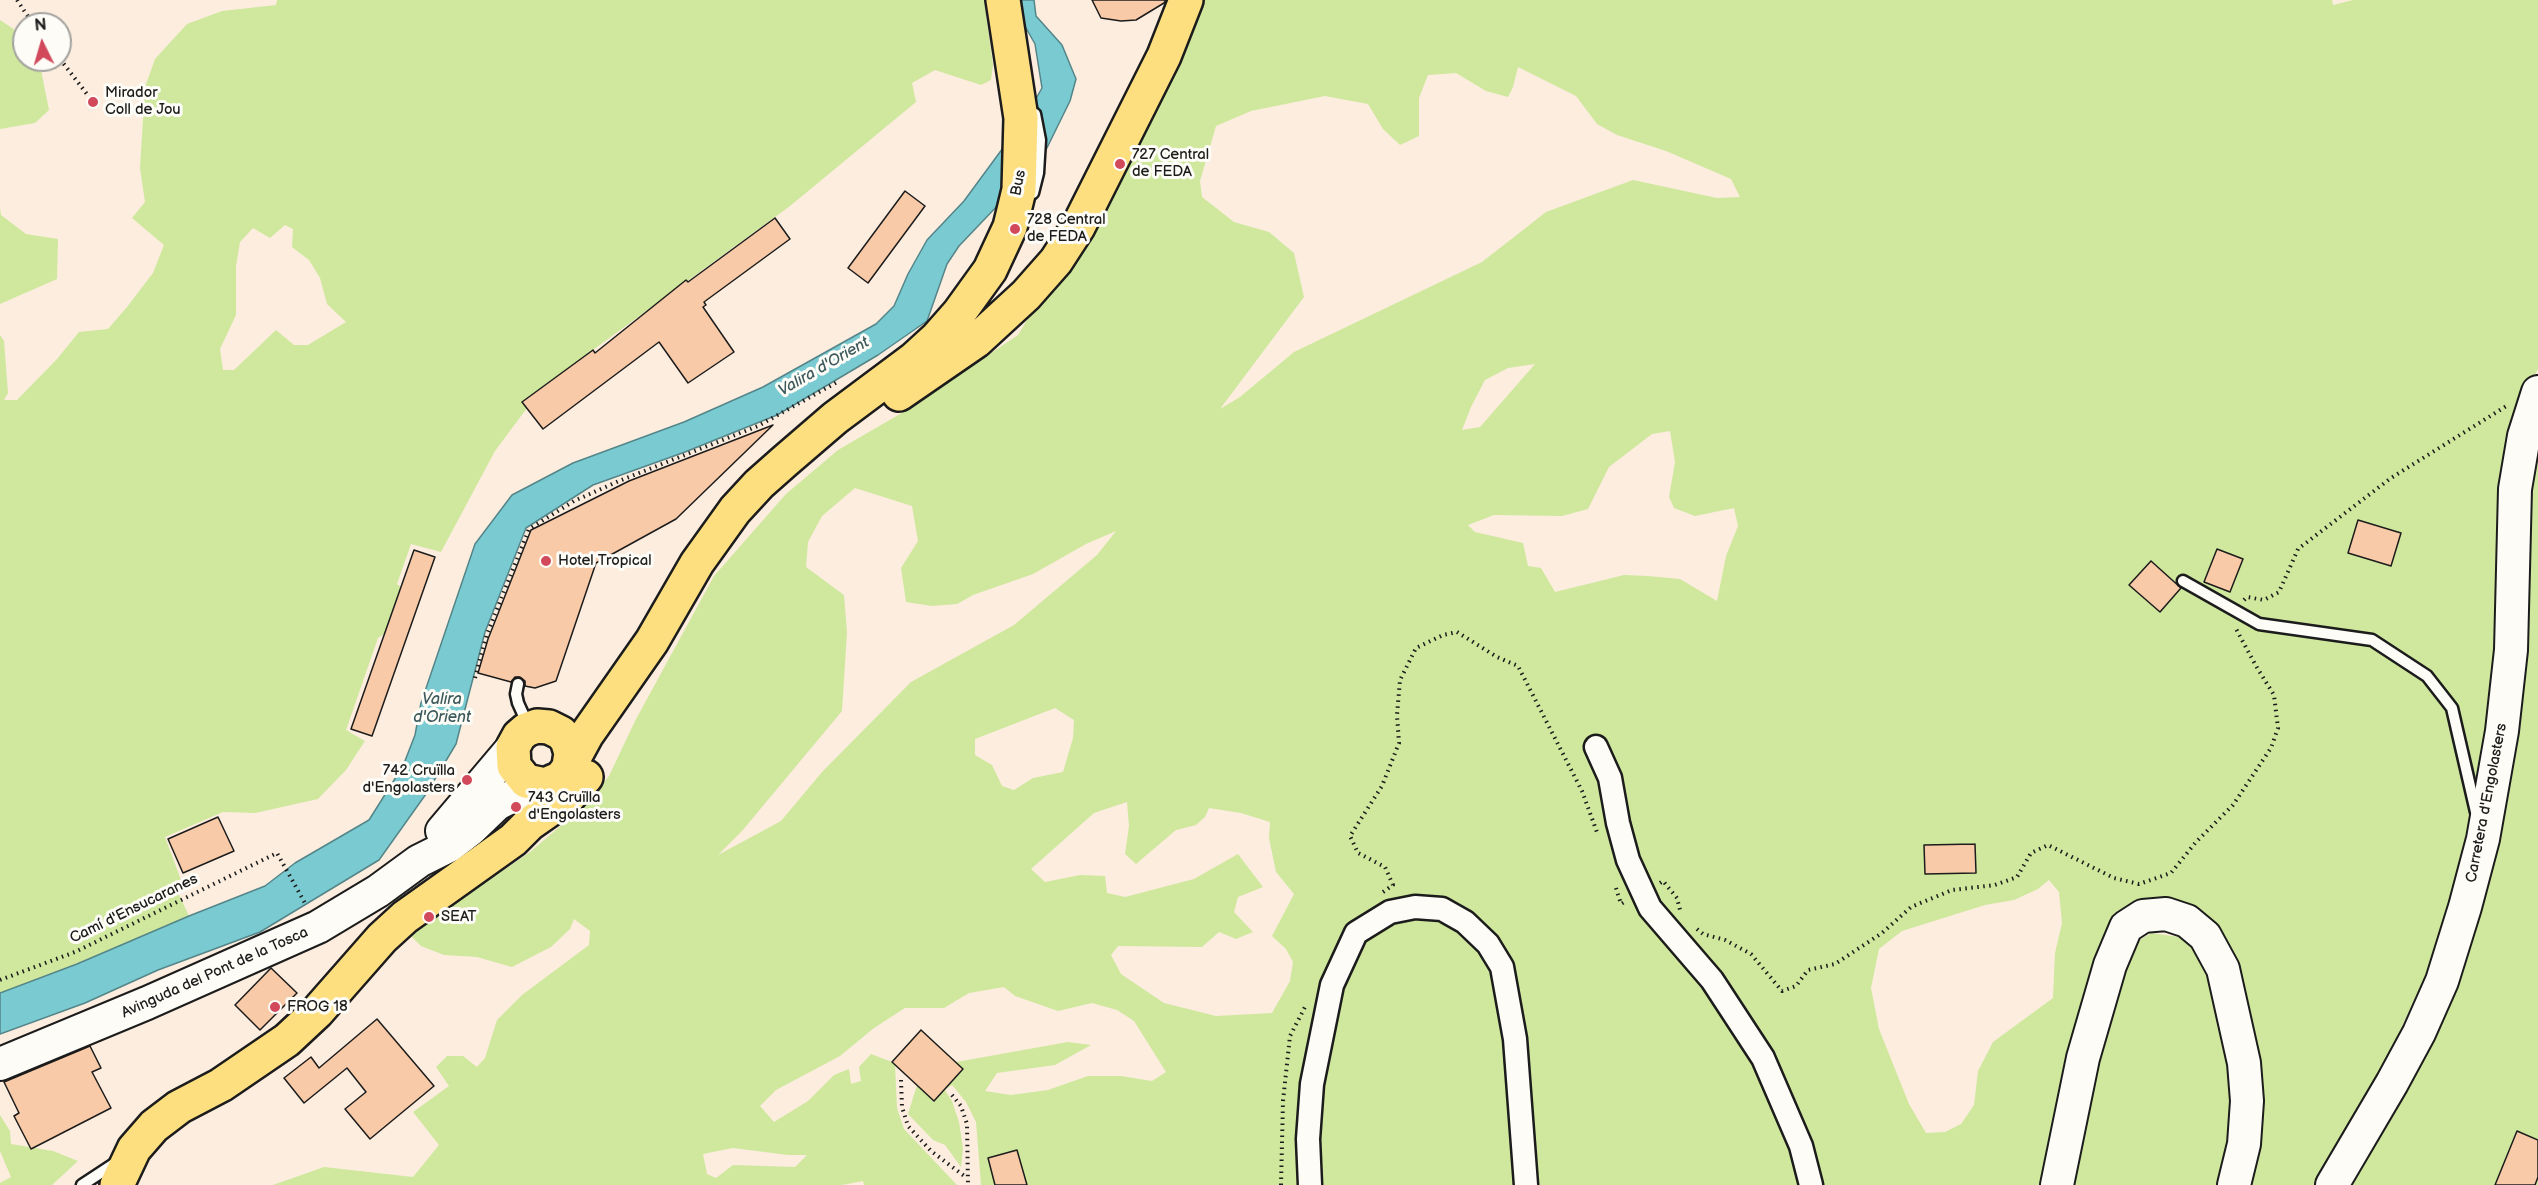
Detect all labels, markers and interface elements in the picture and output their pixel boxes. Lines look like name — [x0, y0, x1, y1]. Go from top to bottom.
north arrow — [12, 12, 72, 72]
text: N — [34, 16, 47, 36]
place label: Mirador Coll de Jou — [105, 84, 181, 119]
marker: Mirador Coll de Jou — [86, 95, 100, 109]
place label: 727 Central de FEDA — [1132, 146, 1209, 181]
marker: 727 Central de FEDA — [1113, 157, 1127, 171]
street label: Bus — [1007, 168, 1031, 198]
place label: 728 Central de FEDA — [1027, 211, 1106, 246]
marker: 728 Central de FEDA — [1008, 222, 1022, 236]
water label: Valira d'Orient — [775, 333, 873, 401]
place label: Hotel Tropical — [558, 552, 652, 570]
marker: Hotel Tropical — [539, 554, 553, 568]
water label: Valira d'Orient — [413, 690, 471, 728]
street label: Carretera d'Engolasters — [2463, 722, 2511, 884]
place label: 742 Cruïlla d'Engolasters — [362, 762, 455, 797]
marker: 742 Cruïlla d'Engolasters — [460, 773, 474, 787]
place label: 743 Cruïlla d'Engolasters — [528, 789, 621, 824]
marker: 743 Cruïlla d'Engolasters — [509, 800, 523, 814]
street label: Camí d'Ensucaranes — [67, 870, 201, 948]
place label: SEAT — [441, 908, 477, 926]
marker: SEAT — [422, 910, 436, 924]
street label: Avinguda del Pont de la Tosca — [119, 924, 311, 1022]
place label: FROG 18 — [287, 998, 348, 1016]
marker: FROG 18 — [268, 1000, 282, 1014]

